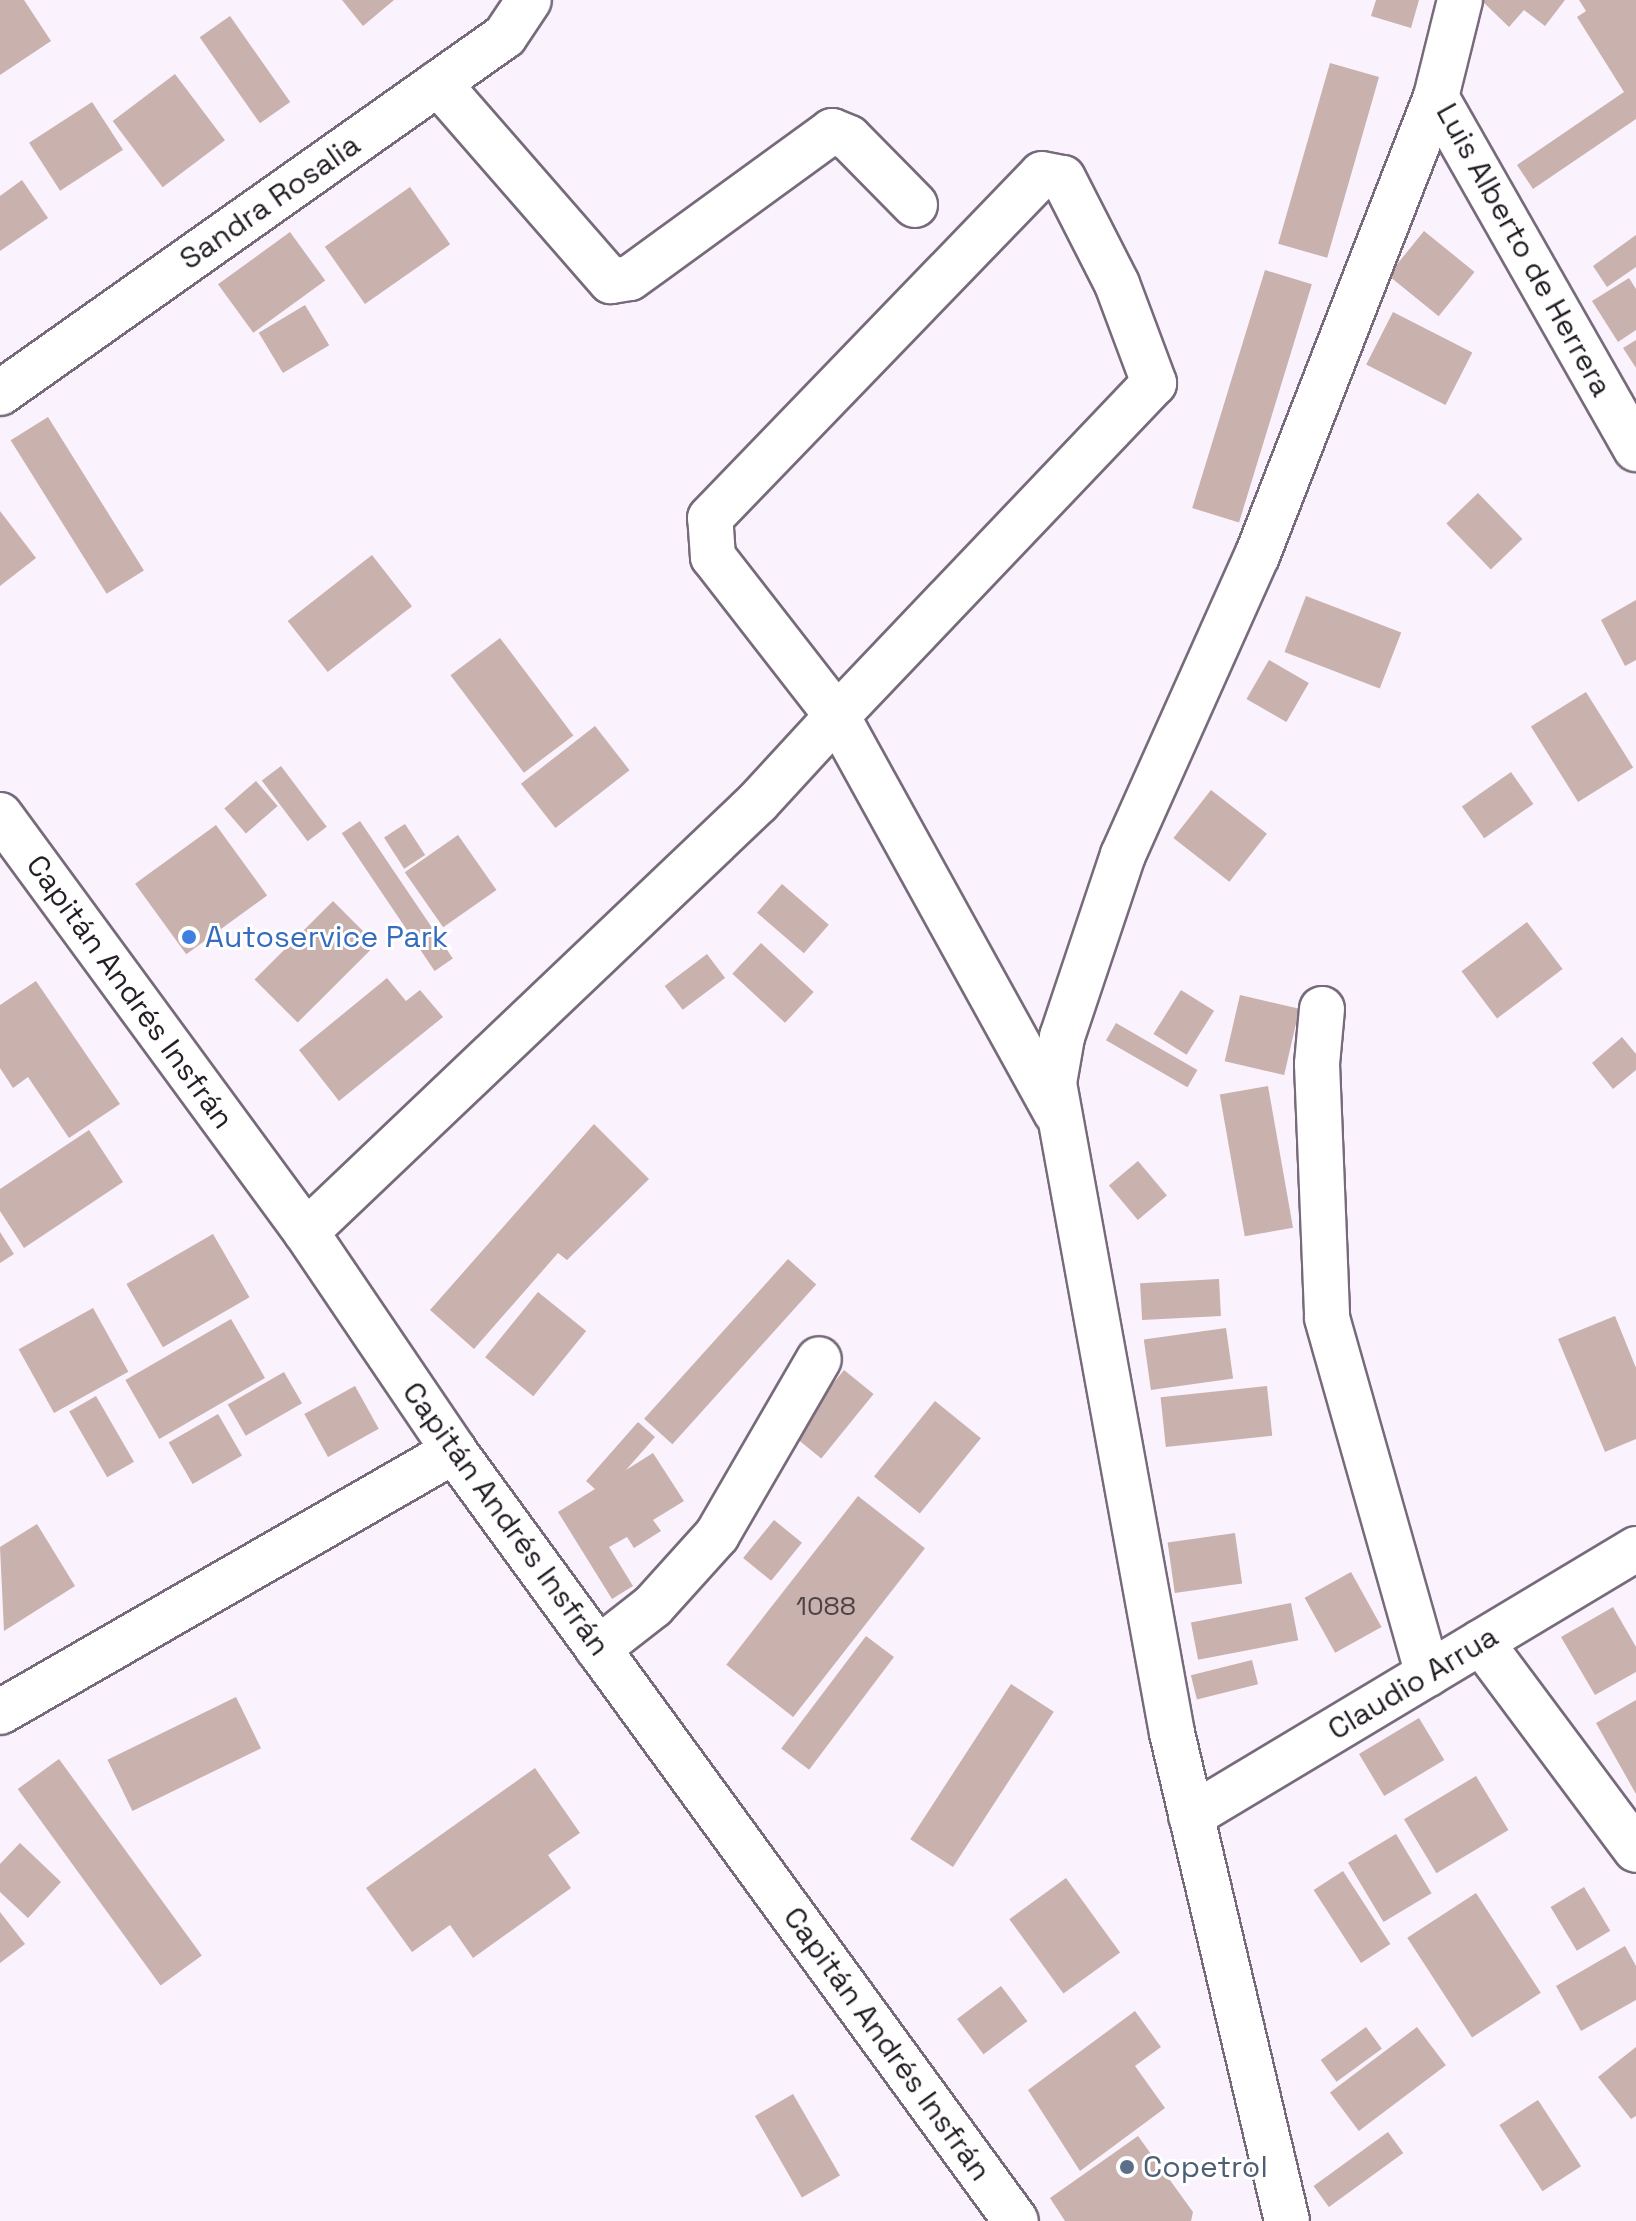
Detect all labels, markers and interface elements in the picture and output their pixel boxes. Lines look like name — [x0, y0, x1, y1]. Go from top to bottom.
street label: Luis Alberto de Herrera — [1428, 97, 1620, 403]
street label: Sandra Rosalia — [173, 127, 367, 277]
street label: Capitán Andrés Insfrán — [19, 848, 241, 1136]
place label: Autoservice Park — [205, 919, 448, 955]
marker: Autoservice Park — [180, 928, 198, 946]
street label: Capitán Andrés Insfrán — [395, 1375, 617, 1663]
house number: 1088 — [796, 1591, 856, 1623]
street label: Claudio Arrua — [1321, 1618, 1505, 1748]
street label: Capitán Andrés Insfrán — [776, 1900, 998, 2188]
place label: Copetrol — [1143, 2149, 1268, 2185]
marker: Copetrol — [1118, 2158, 1136, 2176]

